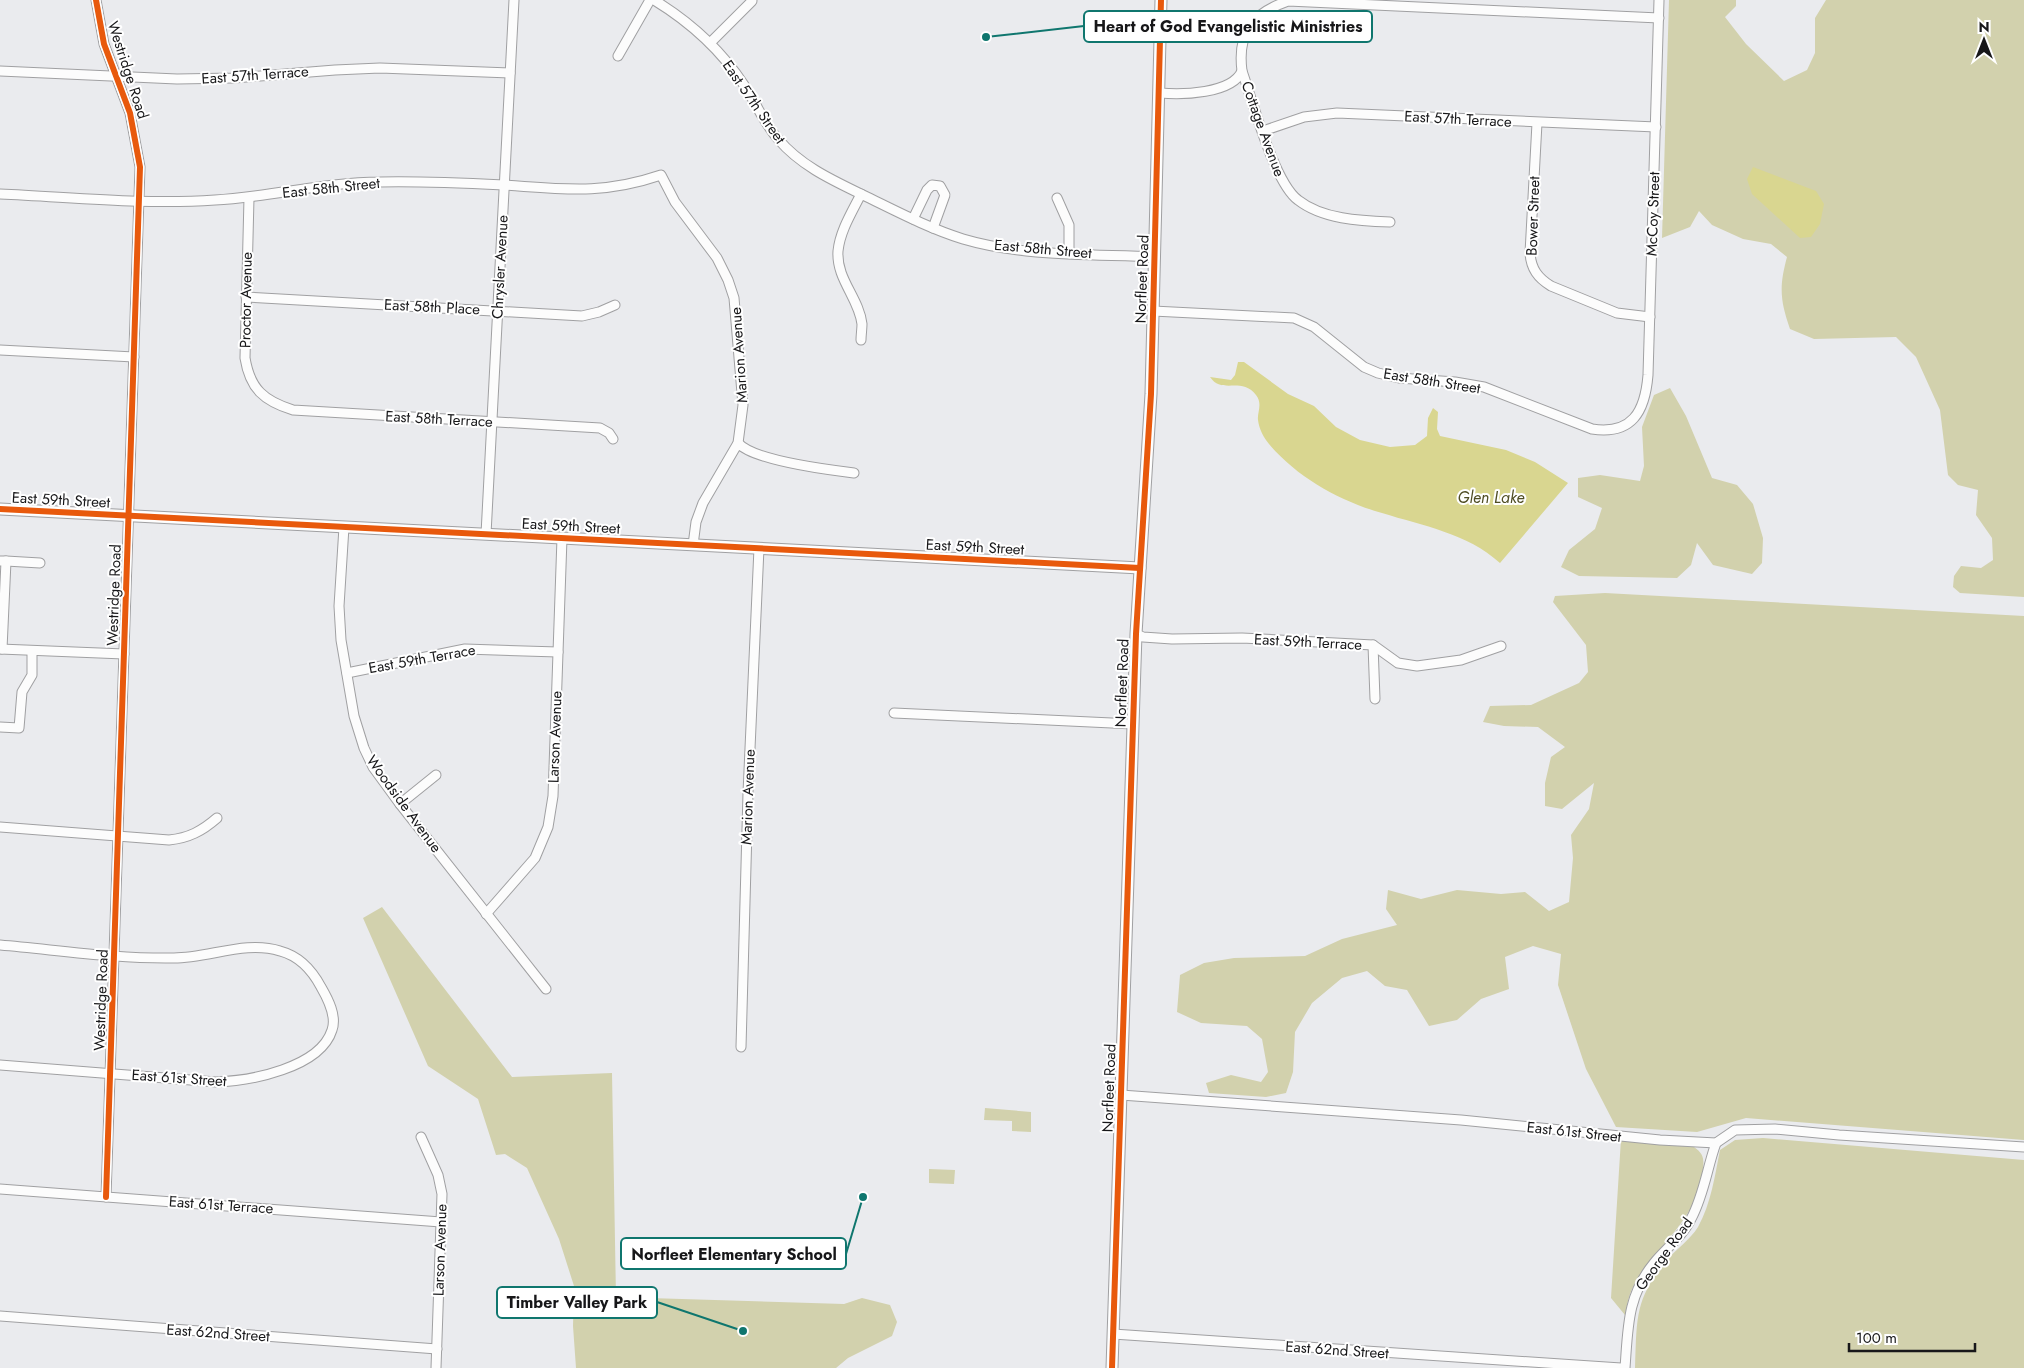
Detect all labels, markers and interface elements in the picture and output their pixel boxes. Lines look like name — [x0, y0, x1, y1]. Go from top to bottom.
callout: Heart of God Evangelistic Ministries — [1084, 11, 1372, 42]
text: Heart of God Evangelistic Ministries — [1094, 15, 1362, 38]
north arrow — [1959, 15, 2009, 65]
text: N — [1978, 17, 1990, 37]
street label: Westridge Road — [102, 18, 154, 122]
street label: East 57th Street — [717, 56, 791, 149]
street label: East 57th Terrace — [201, 60, 310, 90]
street label: Cottage Avenue — [1235, 78, 1291, 180]
street label: East 57th Terrace — [1404, 105, 1513, 133]
street label: McCoy Street — [1641, 171, 1665, 257]
street label: East 58th Street — [281, 172, 381, 204]
street label: Bower Street — [1521, 176, 1545, 256]
street label: Chrysler Avenue — [486, 214, 514, 319]
street label: East 58th Street — [993, 234, 1093, 264]
street label: Norfleet Road — [1129, 234, 1155, 324]
street label: Proctor Avenue — [234, 251, 258, 348]
street label: East 58th Place — [383, 294, 481, 321]
street label: Marion Avenue — [725, 306, 753, 404]
street label: East 58th Street — [1382, 362, 1483, 400]
street label: East 58th Terrace — [385, 405, 494, 433]
street label: East 59th Street — [11, 486, 111, 514]
water label: Glen Lake — [1458, 486, 1525, 509]
street label: East 59th Street — [521, 512, 621, 540]
street label: East 59th Street — [925, 533, 1025, 561]
street label: Westridge Road — [101, 544, 127, 646]
street label: East 59th Terrace — [1253, 628, 1363, 656]
street label: Norfleet Road — [1109, 638, 1135, 728]
street label: East 59th Terrace — [367, 639, 477, 679]
street label: Larson Avenue — [542, 690, 568, 784]
street label: Marion Avenue — [735, 749, 761, 845]
street label: Woodside Avenue — [361, 751, 447, 858]
street label: Westridge Road — [88, 949, 114, 1051]
street label: Norfleet Road — [1096, 1043, 1122, 1133]
street label: East 61st Street — [131, 1064, 228, 1092]
street label: East 61st Street — [1526, 1116, 1623, 1148]
street label: East 61st Terrace — [168, 1190, 274, 1220]
street label: Larson Avenue — [427, 1203, 453, 1297]
street label: George Road — [1630, 1213, 1698, 1295]
callout: Norfleet Elementary School — [621, 1238, 846, 1269]
text: Norfleet Elementary School — [631, 1243, 837, 1266]
callout: Timber Valley Park — [497, 1287, 657, 1318]
text: Timber Valley Park — [507, 1291, 648, 1314]
street label: East 62nd Street — [166, 1318, 271, 1348]
scale bar — [1849, 1320, 1975, 1352]
text: 100 m — [1856, 1327, 1897, 1349]
street label: East 62nd Street — [1285, 1335, 1390, 1365]

